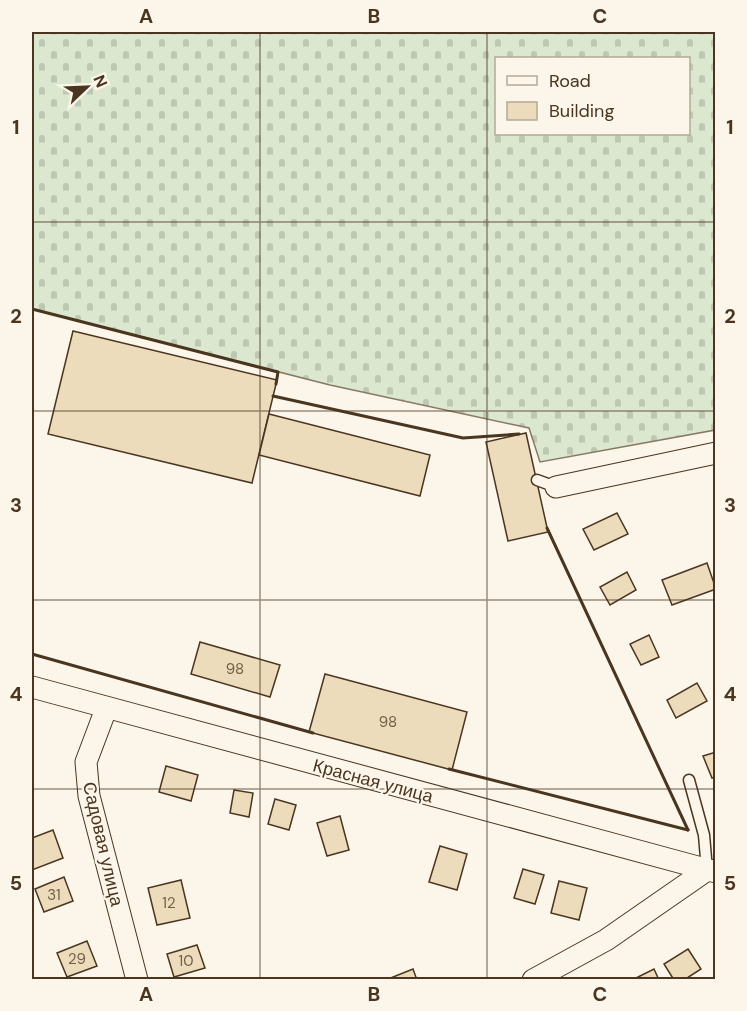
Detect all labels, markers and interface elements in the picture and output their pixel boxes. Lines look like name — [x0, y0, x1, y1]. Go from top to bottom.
text: A — [139, 3, 153, 29]
text: B — [368, 3, 380, 29]
text: C — [593, 3, 607, 29]
north arrow — [57, 57, 117, 117]
legend — [495, 57, 690, 135]
text: Road — [549, 69, 591, 93]
text: N — [88, 72, 112, 91]
text: Building — [549, 99, 614, 123]
text: 1 — [12, 114, 20, 140]
text: 1 — [726, 114, 734, 140]
text: 2 — [10, 303, 22, 329]
text: 2 — [724, 303, 736, 329]
text: 3 — [10, 492, 22, 518]
text: 3 — [724, 492, 736, 518]
house number: 98 — [226, 659, 244, 679]
text: 4 — [10, 681, 23, 707]
text: 4 — [724, 681, 737, 707]
house number: 98 — [379, 712, 397, 732]
street label: Красная улица — [310, 753, 437, 809]
street label: Садовая улица — [77, 779, 129, 910]
text: 5 — [10, 870, 22, 896]
text: 5 — [724, 870, 736, 896]
house number: 31 — [47, 885, 61, 905]
house number: 12 — [162, 893, 176, 913]
house number: 29 — [68, 949, 86, 969]
house number: 10 — [179, 951, 193, 971]
text: A — [139, 981, 153, 1007]
text: B — [368, 981, 380, 1007]
text: C — [593, 981, 607, 1007]

